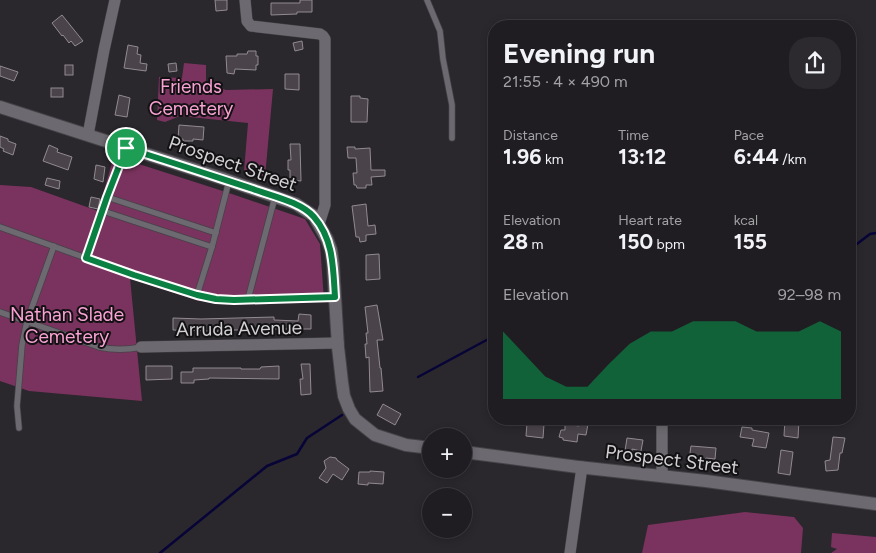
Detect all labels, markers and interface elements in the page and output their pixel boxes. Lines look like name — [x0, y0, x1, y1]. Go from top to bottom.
text: Evening run — [503, 36, 655, 70]
button: share — [789, 37, 841, 89]
text: 21:55 · 4 × 490 m — [503, 72, 628, 91]
park label: Friends Cemetery — [149, 75, 233, 120]
pin — [105, 127, 147, 169]
text: Distance — [503, 127, 558, 144]
text: Time — [618, 127, 649, 144]
text: Pace — [734, 127, 764, 144]
street label: Prospect Street — [166, 131, 300, 196]
icon: arrive — [112, 134, 140, 162]
text: 1.96 — [503, 144, 541, 169]
text: 13:12 — [618, 144, 666, 169]
text: 6:44 — [734, 144, 779, 169]
text: km — [541, 151, 564, 168]
text: /km — [779, 151, 806, 168]
text: Elevation — [503, 212, 561, 229]
text: Heart rate — [618, 212, 682, 229]
text: kcal — [734, 212, 758, 229]
text: 28 — [503, 229, 528, 254]
text: 150 — [618, 229, 653, 254]
text: 155 — [734, 229, 767, 254]
text: m — [528, 236, 543, 253]
text: bpm — [653, 236, 685, 253]
text: Elevation — [503, 285, 569, 304]
text: 92–98 m — [778, 285, 841, 304]
park label: Nathan Slade Cemetery — [10, 303, 124, 348]
street label: Arruda Avenue — [176, 316, 302, 341]
map controls — [422, 428, 472, 538]
button: + — [422, 428, 472, 478]
street label: Prospect Street — [604, 440, 740, 479]
button: − — [422, 488, 472, 538]

